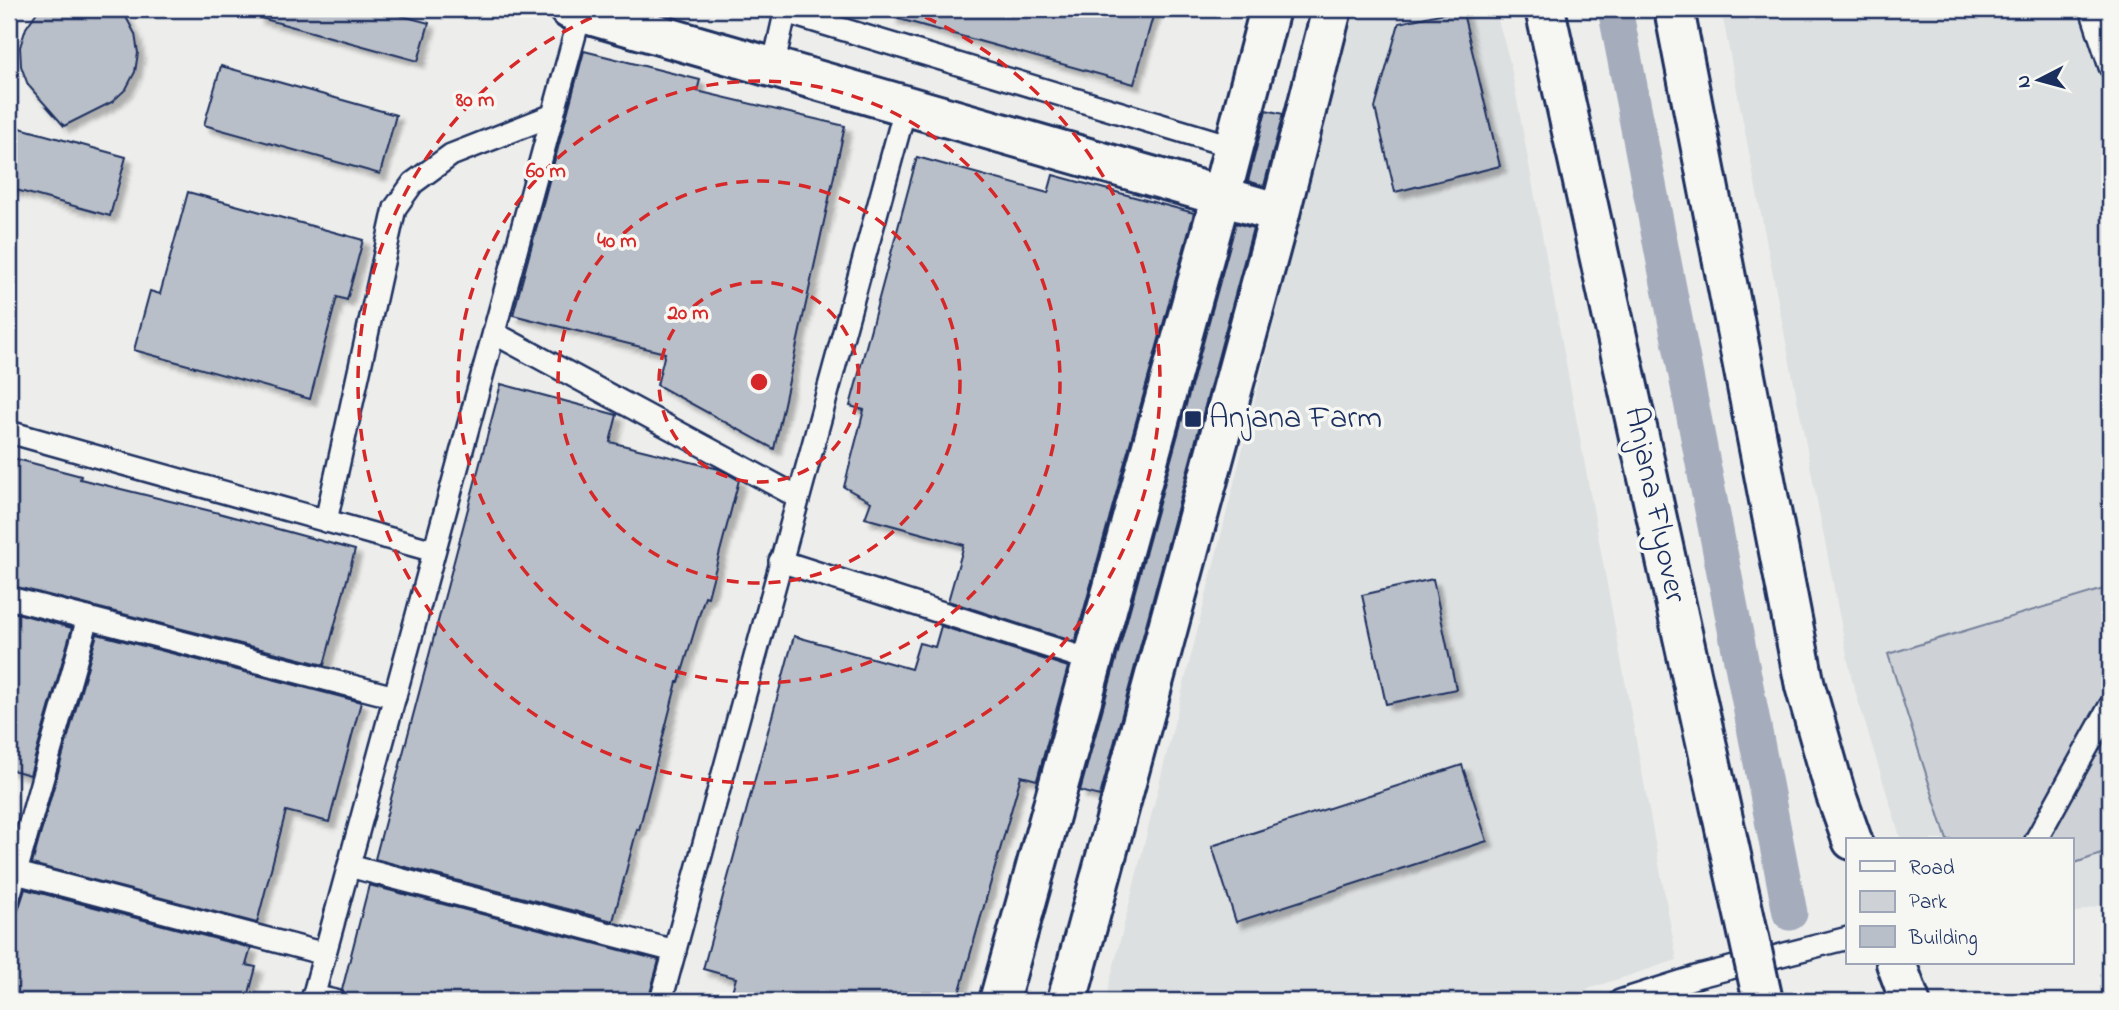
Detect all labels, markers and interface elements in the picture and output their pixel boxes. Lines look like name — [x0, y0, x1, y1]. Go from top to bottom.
north arrow — [2004, 46, 2074, 116]
text: N — [2010, 74, 2039, 89]
text: 80 m — [455, 86, 494, 116]
text: 60 m — [526, 157, 566, 187]
text: 40 m — [597, 227, 637, 257]
text: 20 m — [666, 299, 709, 329]
centre of rings — [747, 370, 771, 394]
place label: Anjana Farm — [1209, 396, 1382, 443]
street label: Anjana Flyover — [1610, 403, 1698, 607]
marker: Anjana Farm — [1183, 409, 1203, 429]
legend — [1846, 838, 2074, 964]
text: Road — [1909, 854, 1955, 884]
text: Park — [1909, 888, 1948, 918]
text: Building — [1908, 924, 1978, 956]

